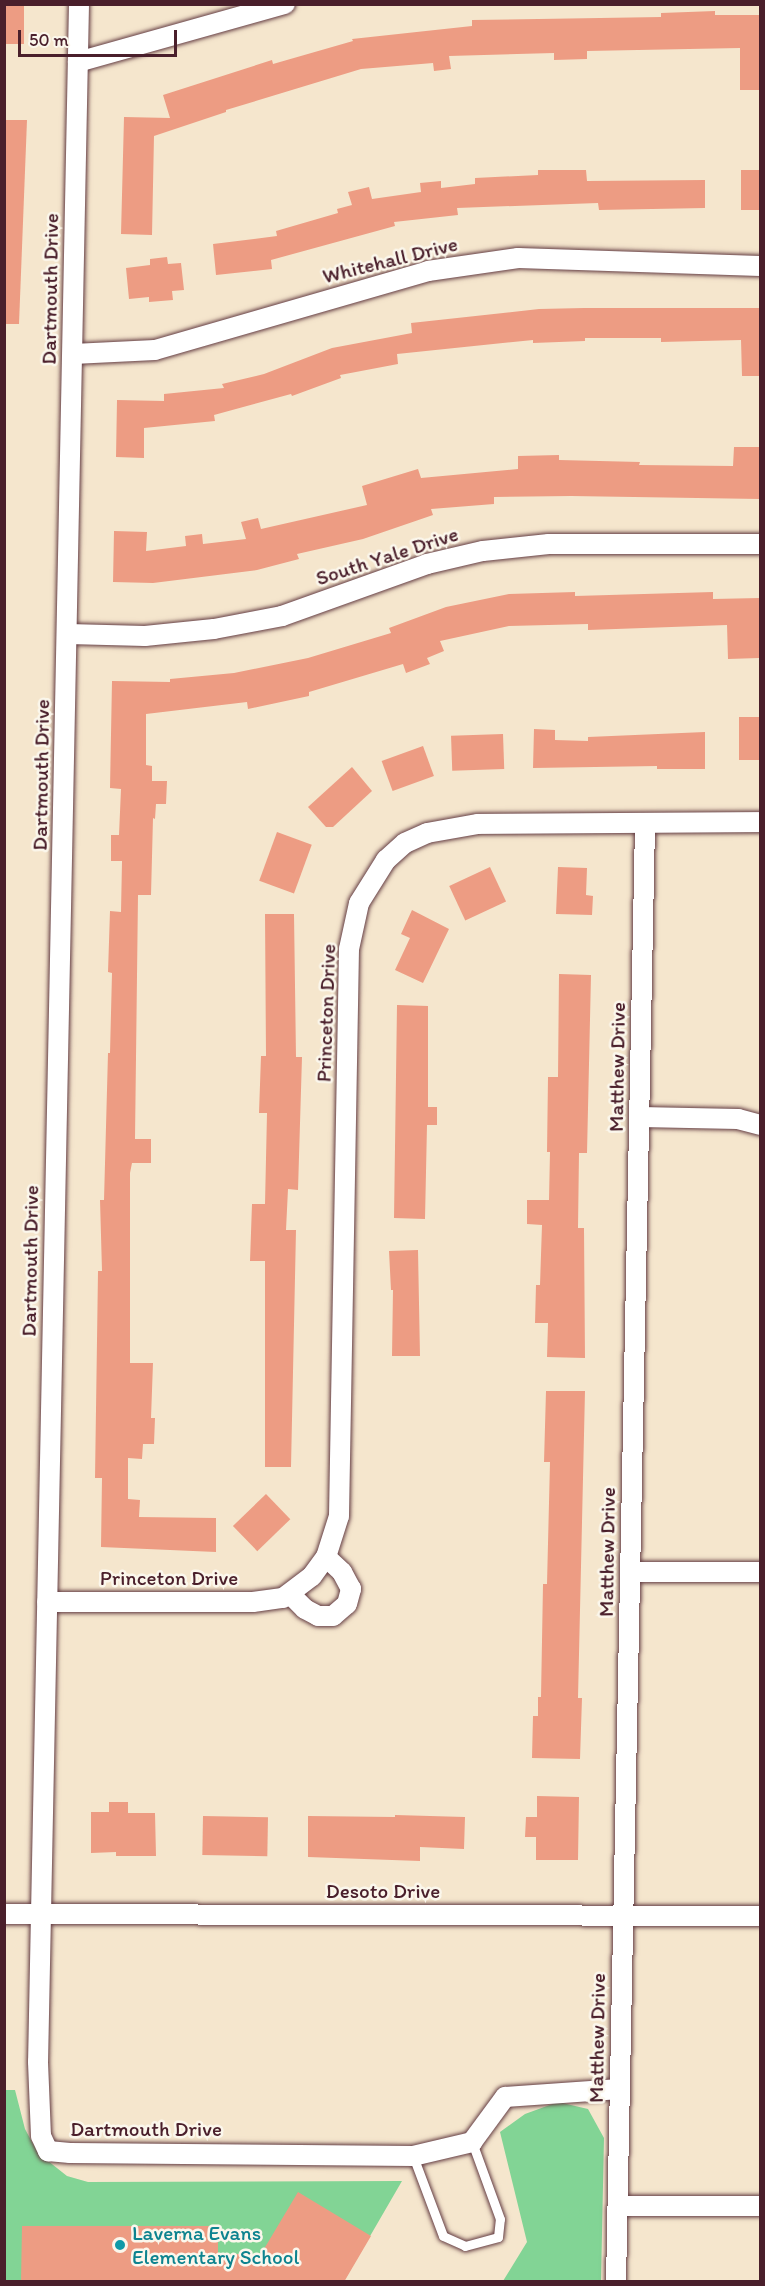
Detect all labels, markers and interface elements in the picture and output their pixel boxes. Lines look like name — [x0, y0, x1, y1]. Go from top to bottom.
scale bar — [21, 18, 180, 56]
text: 50 m — [29, 29, 69, 51]
street label: Dartmouth Drive — [36, 213, 64, 365]
street label: Whitehall Drive — [320, 231, 460, 289]
street label: South Yale Drive — [313, 521, 461, 591]
street label: Dartmouth Drive — [27, 699, 55, 851]
street label: Princeton Drive — [311, 943, 341, 1083]
street label: Matthew Drive — [603, 1002, 631, 1132]
street label: Dartmouth Drive — [16, 1185, 44, 1337]
street label: Matthew Drive — [593, 1487, 621, 1617]
street label: Princeton Drive — [100, 1565, 238, 1591]
street label: Desoto Drive — [326, 1878, 440, 1904]
street label: Matthew Drive — [583, 1973, 611, 2103]
street label: Dartmouth Drive — [70, 2116, 222, 2142]
place label: Laverna Evans Elementary School — [132, 2220, 299, 2270]
marker: Laverna Evans Elementary School — [113, 2238, 127, 2252]

